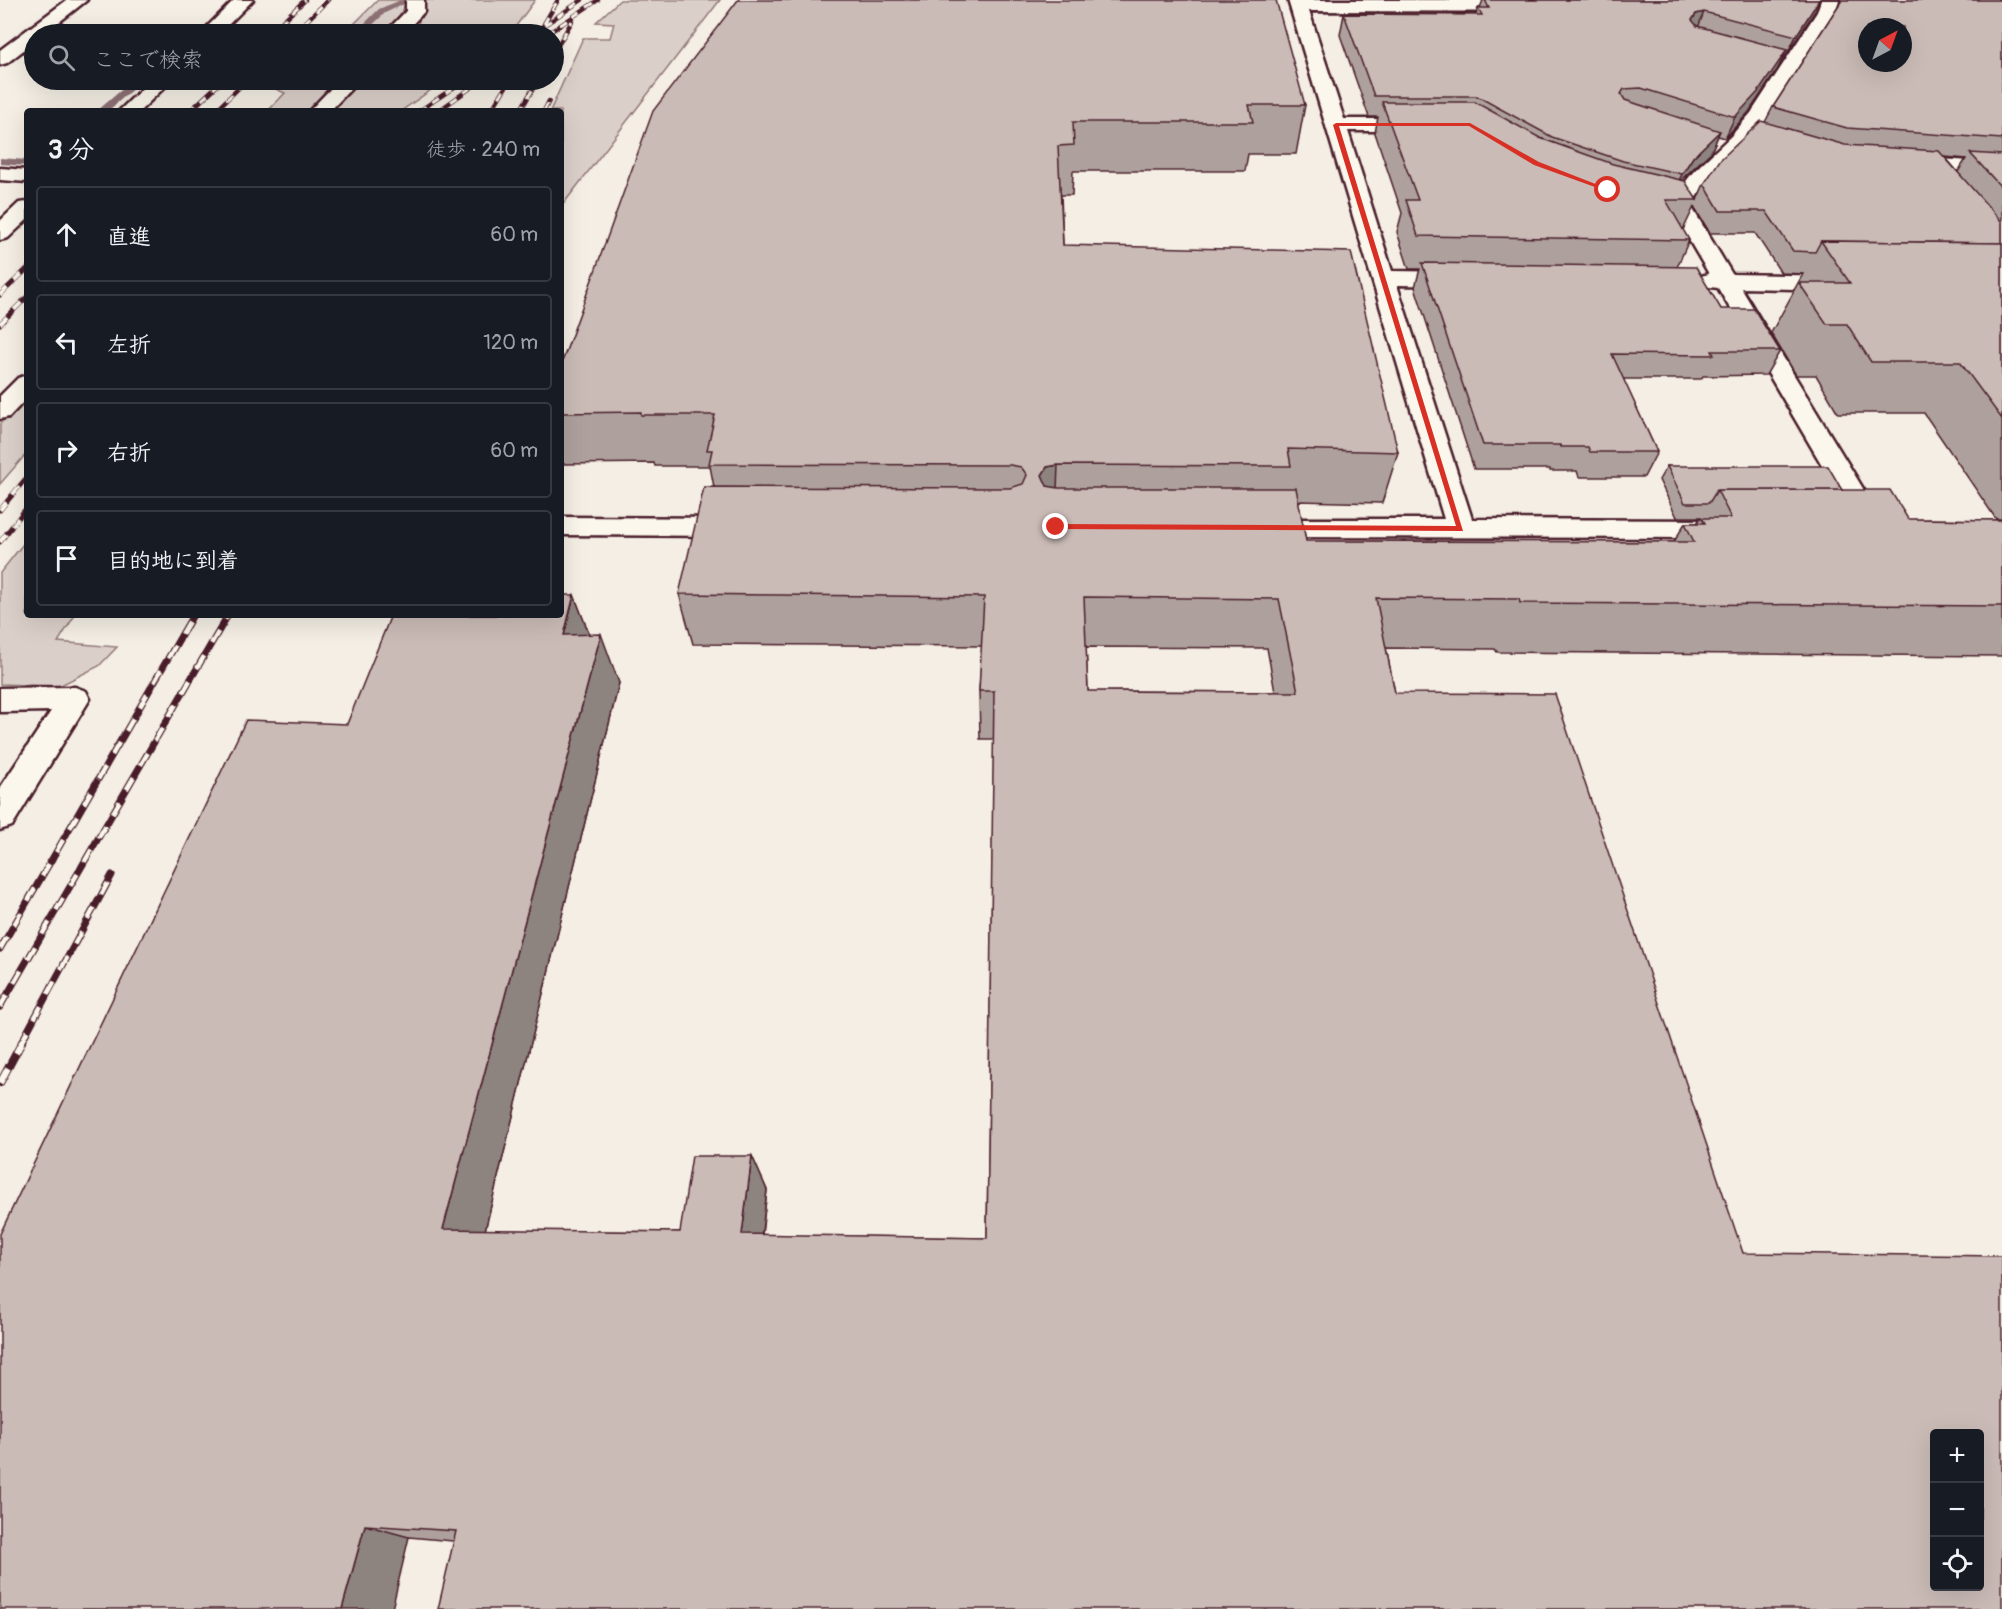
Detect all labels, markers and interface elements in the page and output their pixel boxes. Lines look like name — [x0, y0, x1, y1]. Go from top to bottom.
north arrow — [1858, 18, 1912, 72]
search box — [24, 24, 564, 90]
icon: search — [45, 41, 78, 74]
text: ここで検索 — [93, 46, 203, 74]
text: 3 分 — [48, 134, 94, 166]
text: 徒歩 · 240 m — [426, 137, 540, 162]
route start — [1594, 176, 1620, 202]
icon: ahead — [50, 218, 83, 251]
text: 60 m — [491, 222, 538, 247]
text: 直進 — [107, 223, 151, 251]
icon: left — [50, 326, 83, 359]
text: 120 m — [483, 330, 538, 355]
text: 左折 — [107, 331, 151, 359]
icon: right — [50, 434, 83, 467]
text: 60 m — [491, 438, 538, 463]
text: 右折 — [107, 439, 151, 467]
route end — [1042, 513, 1068, 539]
icon: arrive — [50, 542, 83, 575]
text: 目的地に到着 — [107, 547, 239, 575]
map controls — [1930, 1429, 1984, 1591]
button: + — [1930, 1429, 1984, 1483]
button: − — [1930, 1483, 1984, 1537]
button: locate — [1930, 1537, 1984, 1591]

